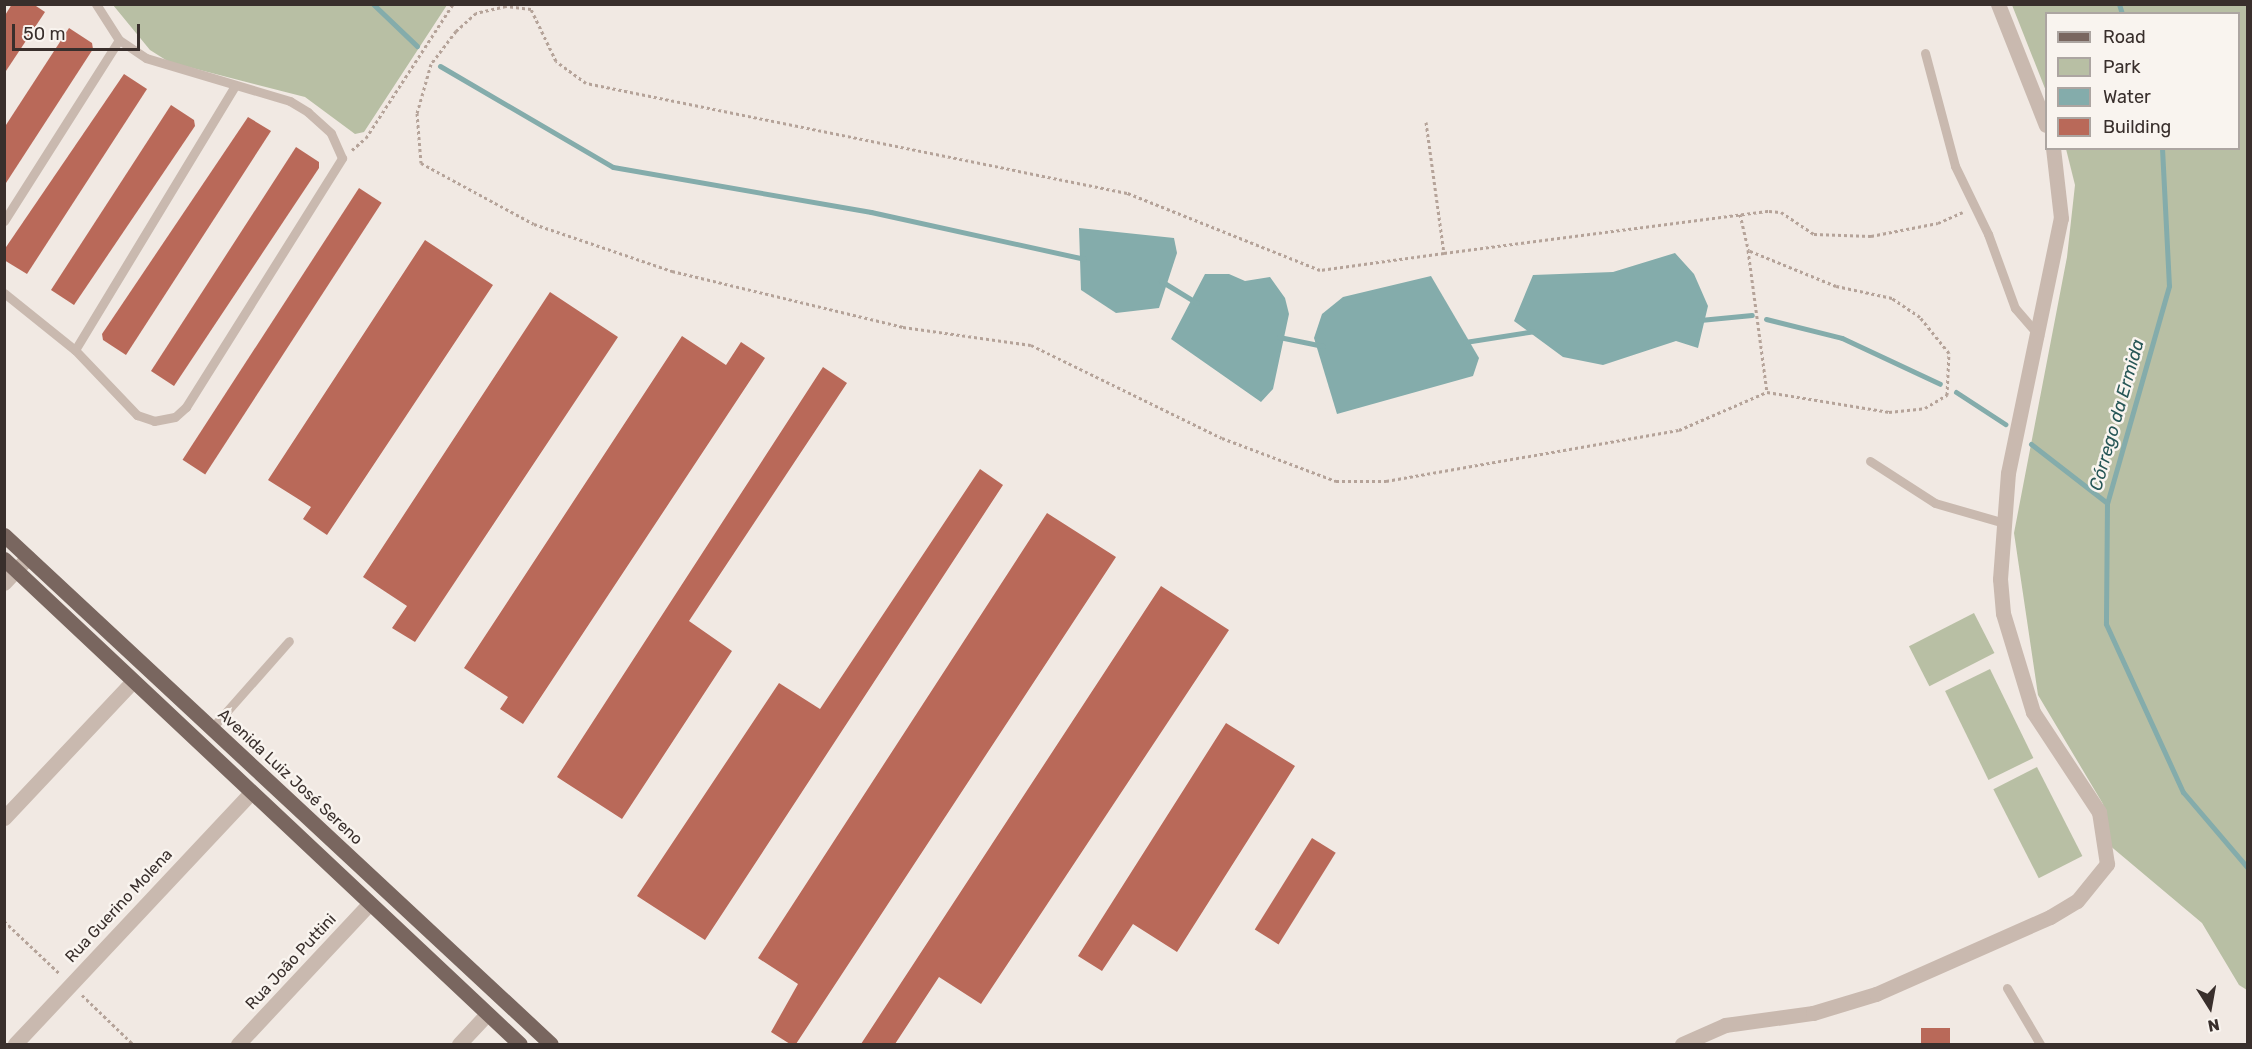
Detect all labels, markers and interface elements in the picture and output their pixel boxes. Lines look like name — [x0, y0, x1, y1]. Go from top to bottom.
scale bar — [15, 12, 142, 50]
legend — [2045, 12, 2240, 150]
text: 50 m — [23, 23, 66, 45]
text: Road — [2103, 26, 2146, 48]
text: Park — [2103, 56, 2140, 78]
text: Water — [2103, 86, 2151, 108]
text: Building — [2103, 116, 2171, 138]
water label: Córrego da Ermida — [2085, 337, 2149, 493]
street label: Avenida Luiz José Sereno — [214, 705, 366, 849]
street label: Rua Guerino Molena — [61, 845, 177, 967]
street label: Rua João Puttini — [242, 910, 340, 1014]
north arrow — [2180, 977, 2240, 1037]
text: N — [2206, 1015, 2221, 1036]

